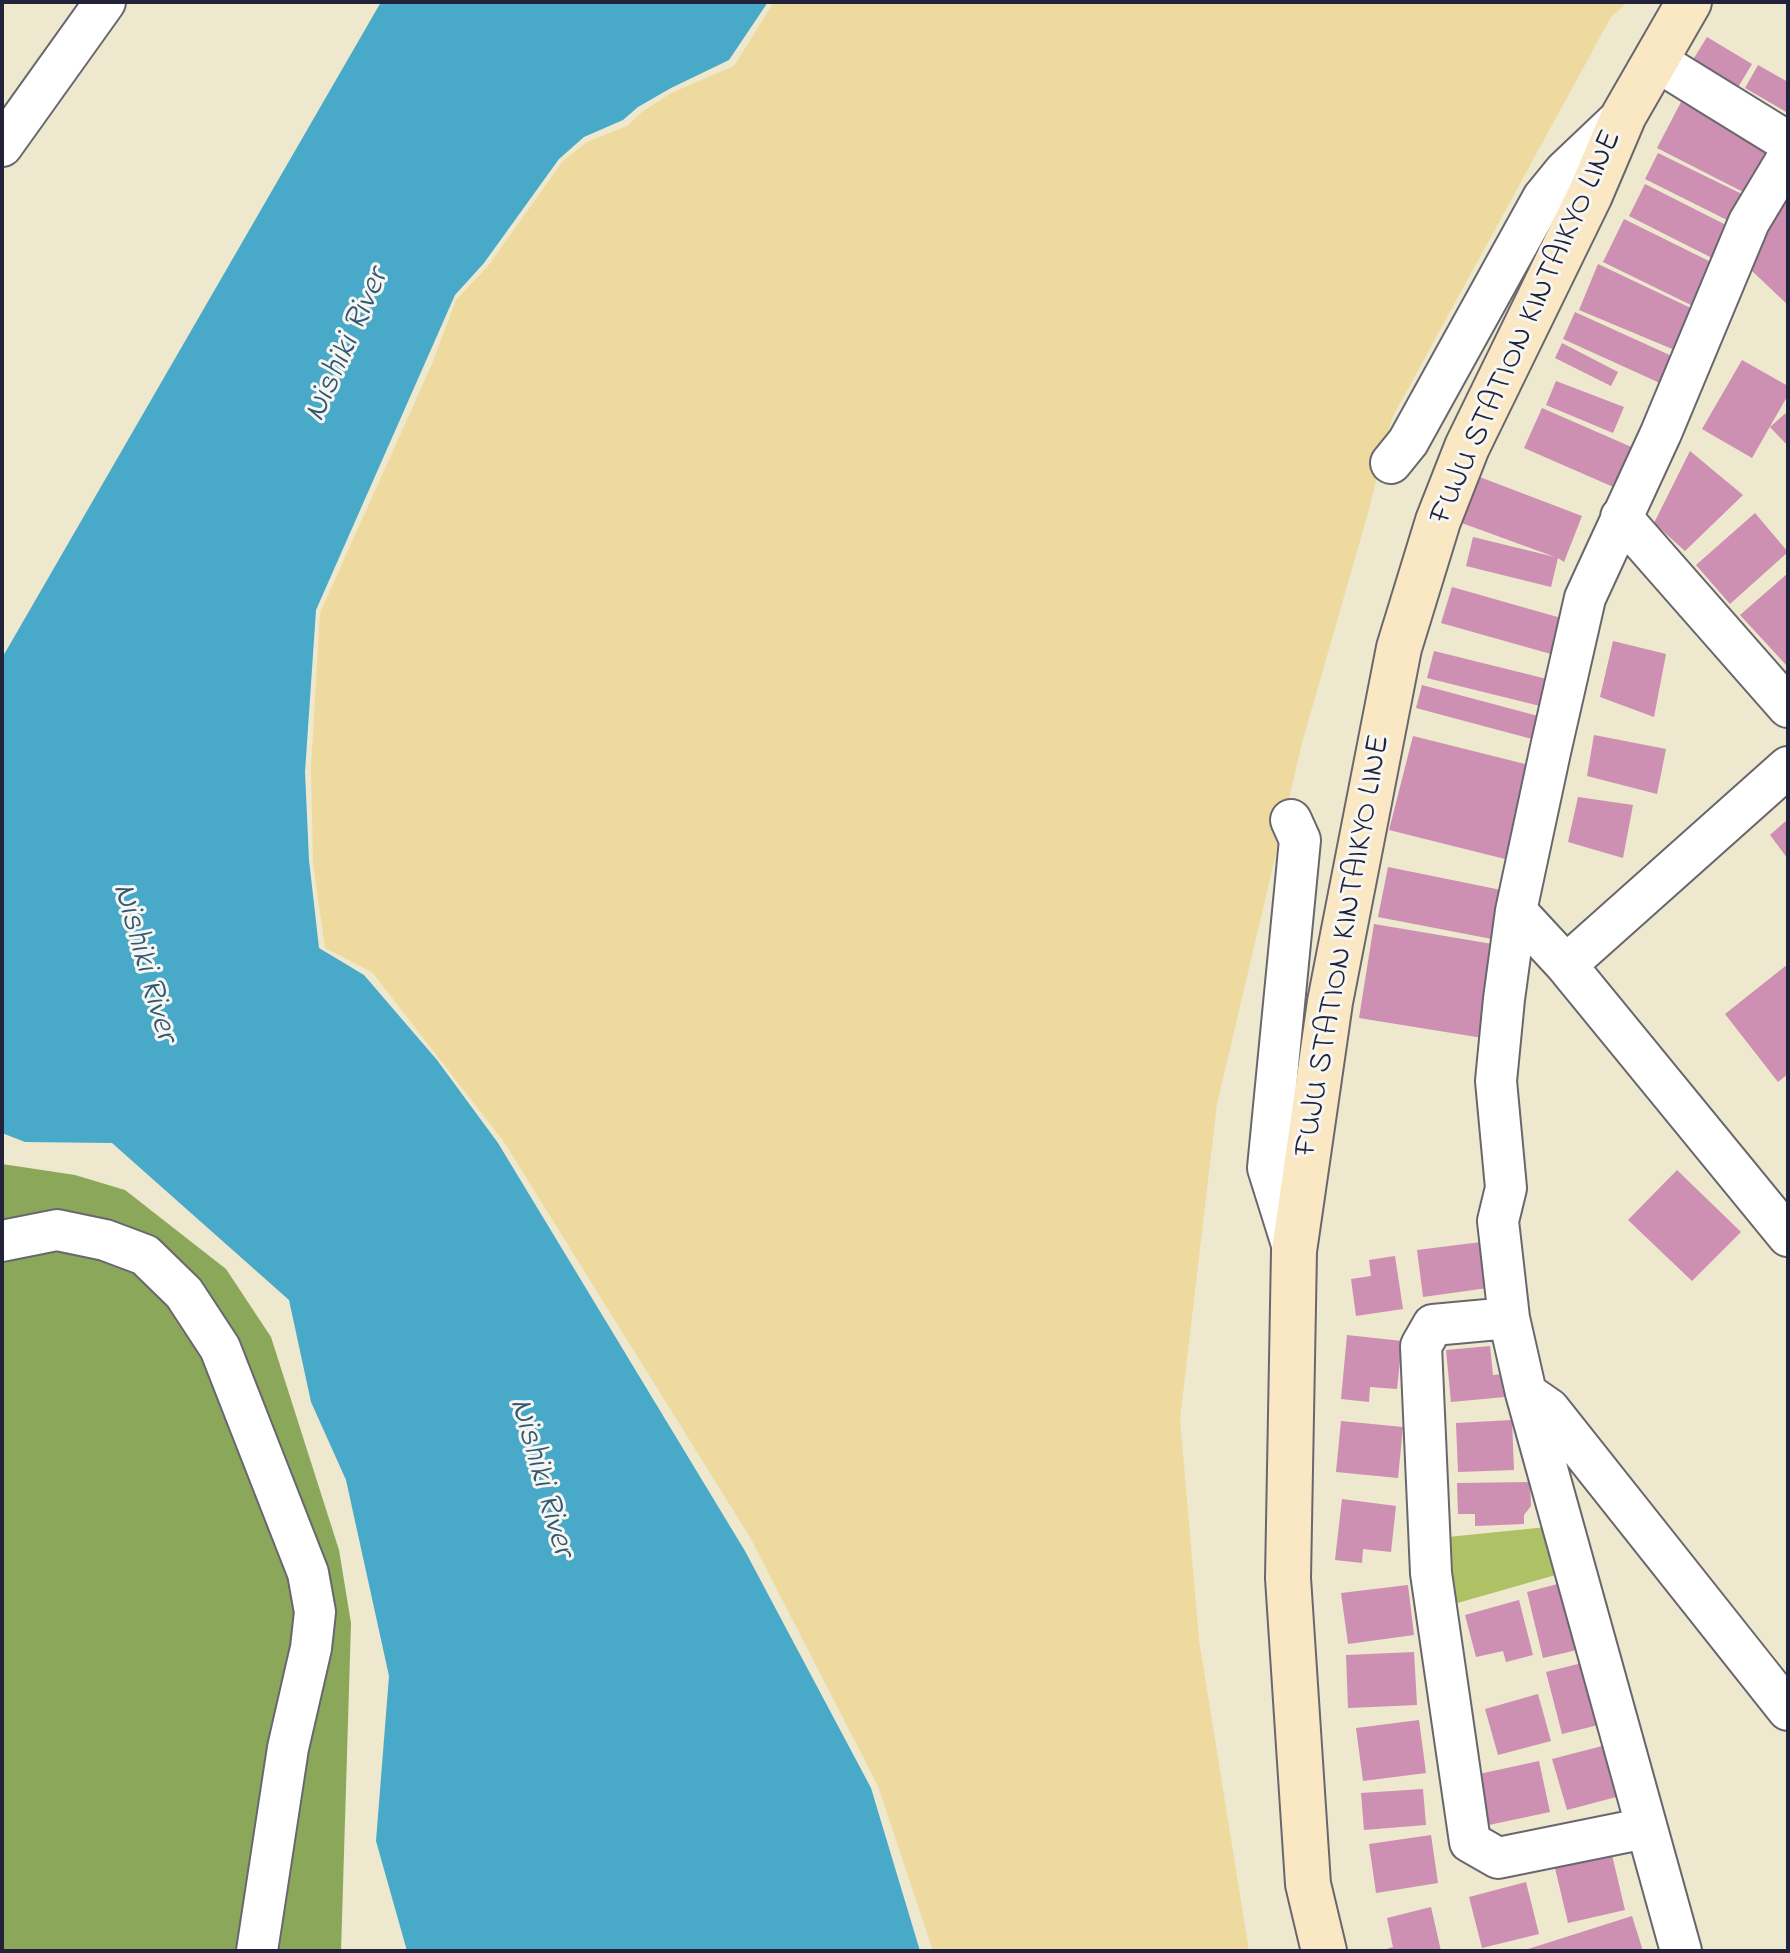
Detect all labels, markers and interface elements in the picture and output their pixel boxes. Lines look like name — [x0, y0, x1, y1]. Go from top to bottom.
street label: FUJU STATION KINTAIKYO LINE — [1424, 125, 1632, 531]
water label: Nishiki River — [297, 263, 401, 429]
street label: FUJU STATION KINTAIKYO LINE — [1289, 732, 1401, 1160]
water label: Nishiki River — [100, 879, 184, 1047]
water label: Nishiki River — [497, 1394, 581, 1562]

